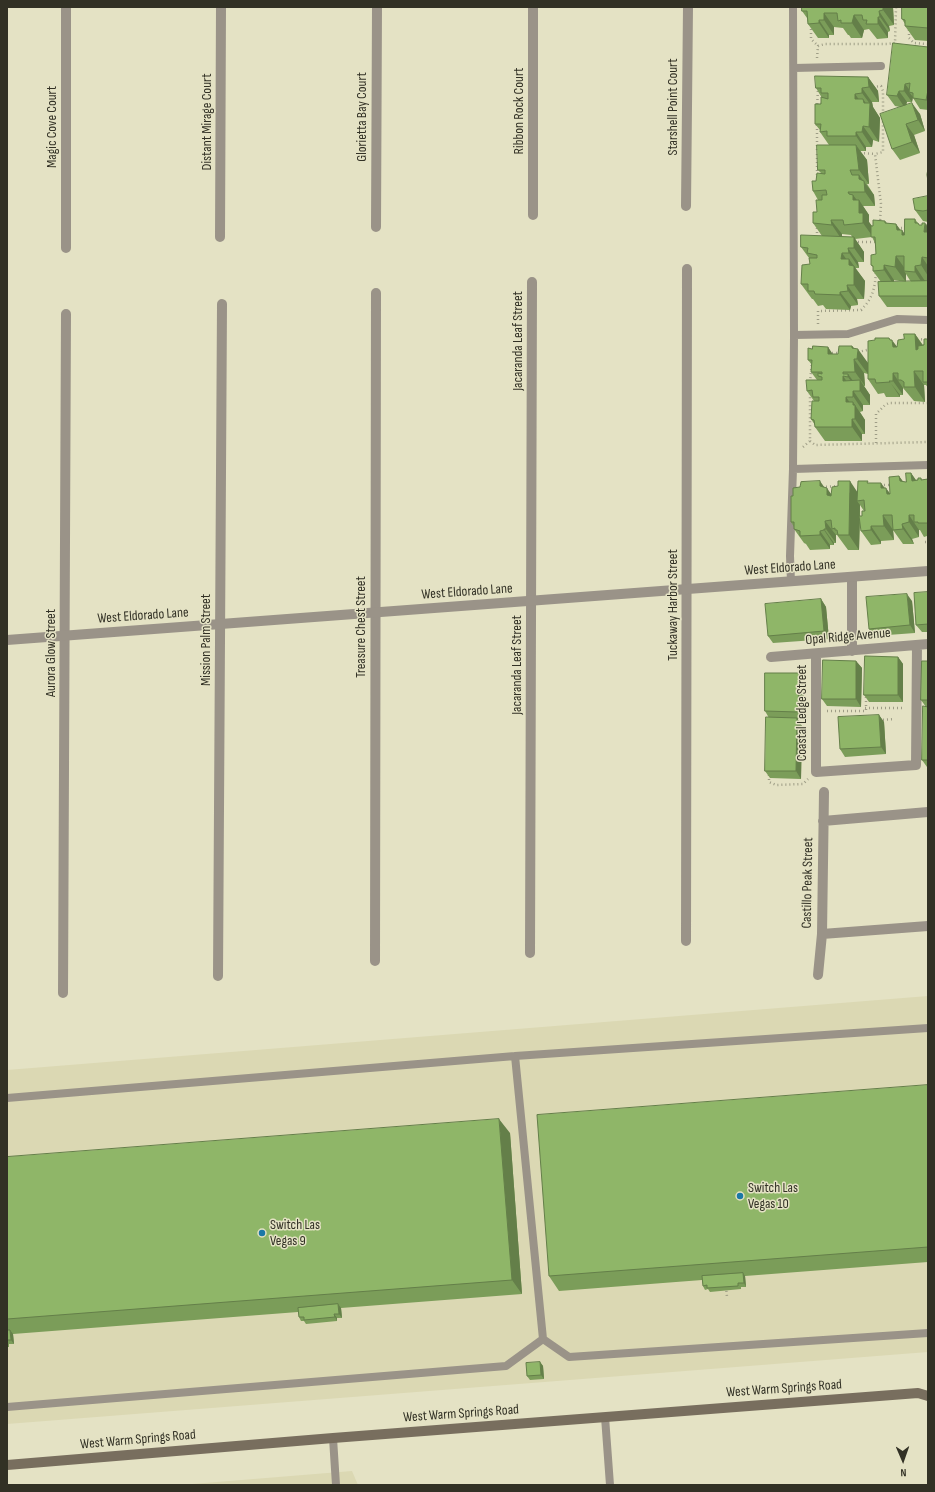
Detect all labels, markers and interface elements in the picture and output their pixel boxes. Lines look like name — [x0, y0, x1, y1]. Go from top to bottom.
street label: Starshell Point Court — [665, 58, 681, 156]
street label: Ribbon Rock Court — [511, 68, 527, 154]
street label: Glorietta Bay Court — [354, 72, 370, 162]
street label: Distant Mirage Court — [199, 74, 215, 170]
street label: Magic Cove Court — [44, 86, 60, 168]
street label: Jacaranda Leaf Street — [510, 291, 526, 391]
street label: Tuckaway Harbor Street — [665, 549, 681, 661]
street label: West Eldorado Lane — [744, 556, 836, 580]
street label: Treasure Chest Street — [353, 576, 369, 678]
street label: West Eldorado Lane — [421, 580, 513, 604]
street label: Mission Palm Street — [198, 594, 214, 686]
street label: West Eldorado Lane — [97, 604, 189, 628]
street label: Aurora Glow Street — [43, 609, 59, 697]
street label: Jacaranda Leaf Street — [509, 615, 525, 715]
street label: Opal Ridge Avenue — [805, 625, 891, 649]
street label: Coastal Ledge Street — [794, 665, 810, 761]
street label: Castillo Peak Street — [799, 837, 817, 929]
place label: Switch Las Vegas 10 — [748, 1180, 798, 1212]
marker: Switch Las Vegas 10 — [735, 1191, 745, 1201]
place label: Switch Las Vegas 9 — [270, 1217, 320, 1250]
marker: Switch Las Vegas 9 — [257, 1228, 267, 1238]
street label: West Warm Springs Road — [726, 1377, 842, 1401]
street label: West Warm Springs Road — [403, 1402, 519, 1426]
street label: West Warm Springs Road — [80, 1427, 196, 1453]
north arrow — [883, 1440, 923, 1480]
text: N — [900, 1466, 907, 1479]

